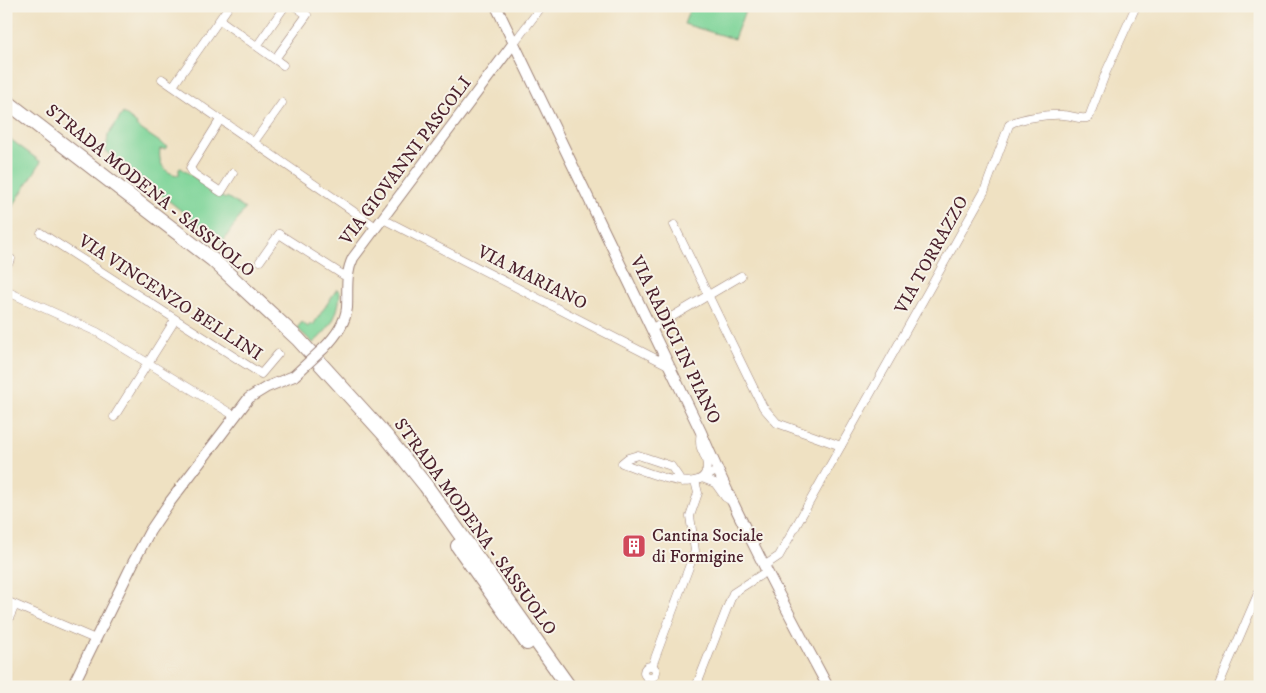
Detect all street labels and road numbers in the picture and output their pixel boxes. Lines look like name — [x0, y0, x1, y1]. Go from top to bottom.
street label: VIA GIOVANNI PASCOLI — [335, 72, 477, 250]
street label: STRADA MODENA - SASSUOLO — [41, 100, 259, 282]
street label: VIA TORRAZZO — [890, 192, 974, 319]
street label: VIA VINCENZO BELLINI — [73, 230, 266, 366]
street label: VIA MARIANO — [473, 240, 591, 315]
street label: VIA RADICI IN PIANO — [624, 252, 725, 428]
street label: STRADA MODENA - SASSUOLO — [389, 414, 561, 640]

